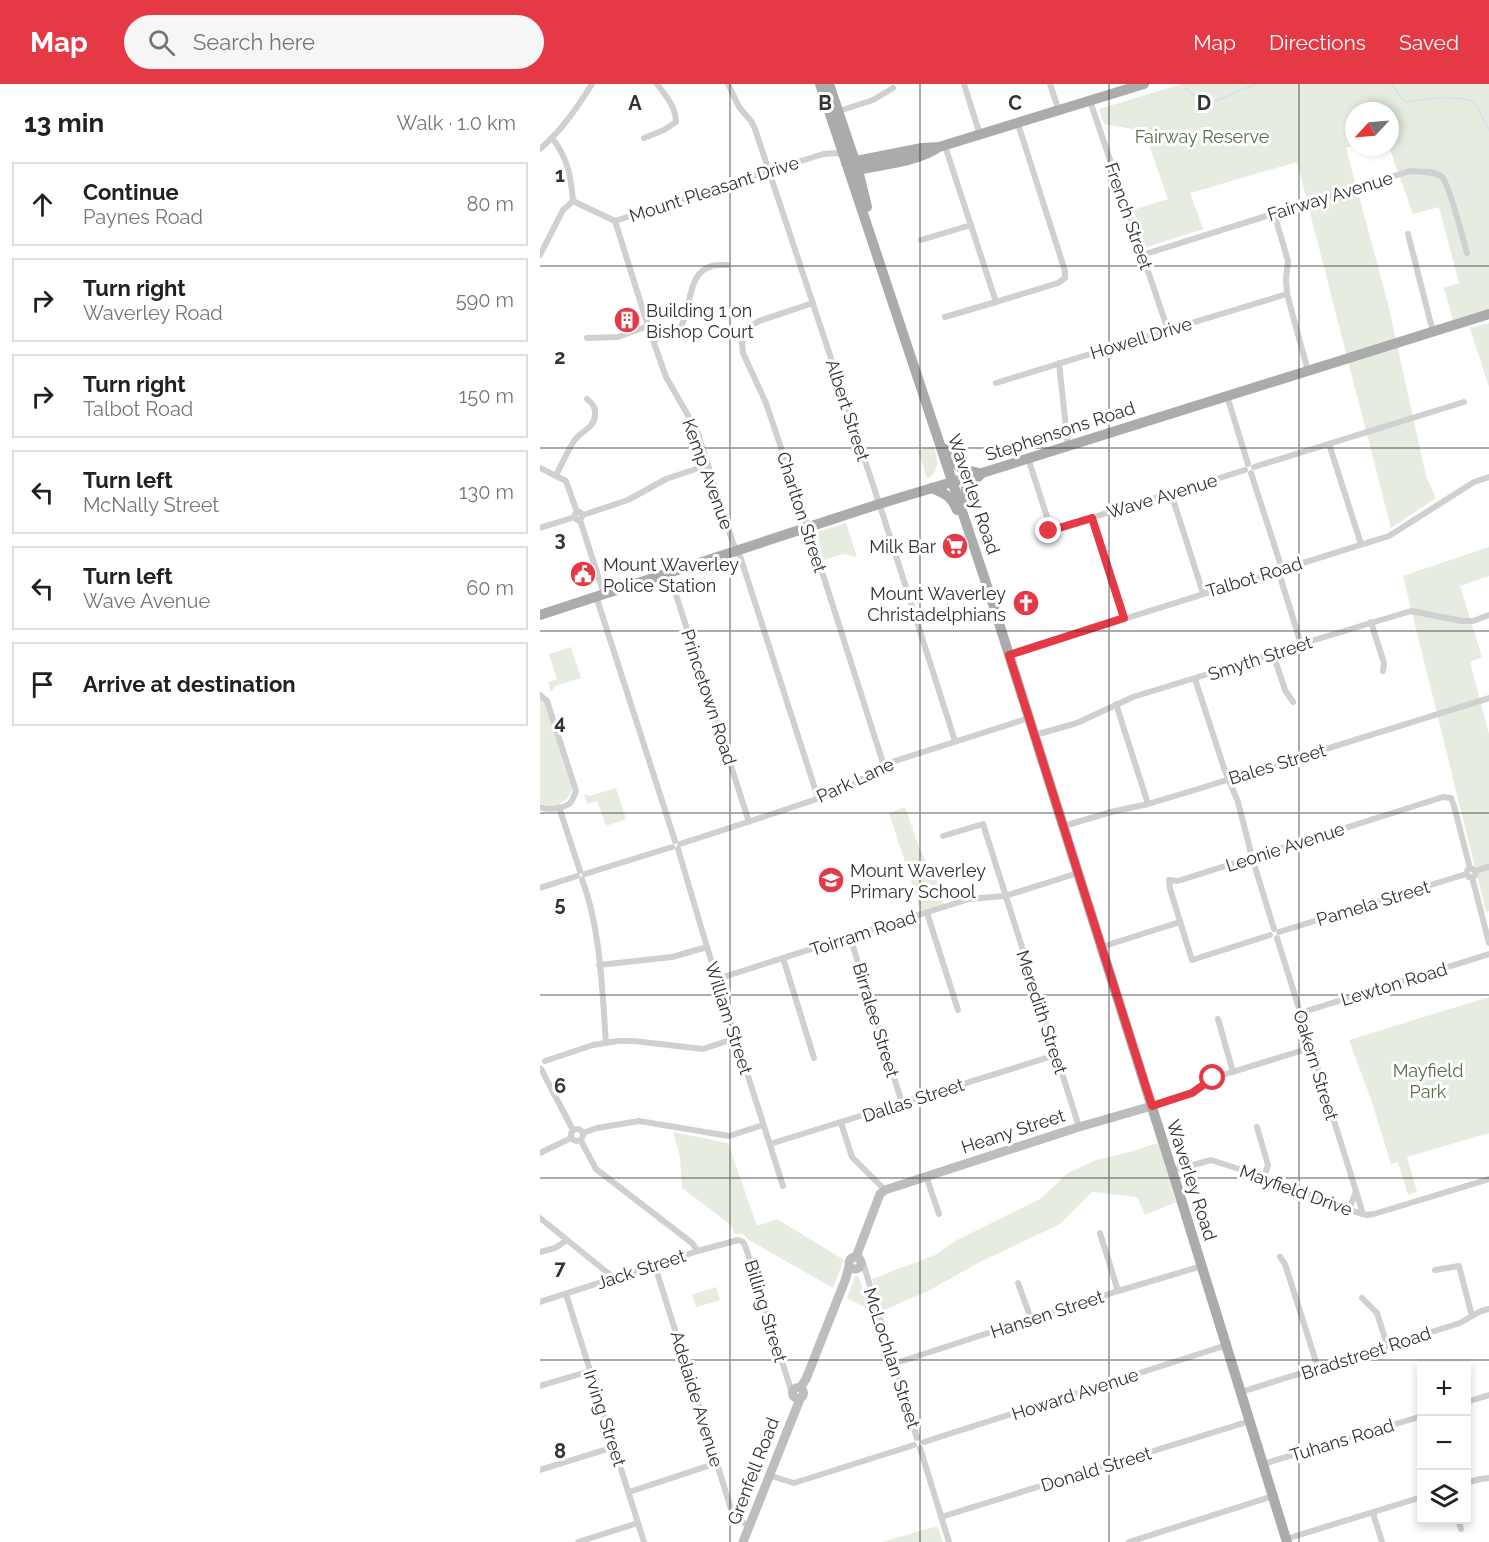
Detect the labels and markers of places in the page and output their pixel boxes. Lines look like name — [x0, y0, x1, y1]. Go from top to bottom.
place label: Building 1 on Bishop Court — [646, 300, 754, 342]
building icon: Building 1 on Bishop Court — [612, 305, 642, 335]
supermarket icon: Milk Bar — [940, 531, 970, 561]
place label: Milk Bar — [869, 536, 937, 557]
place label: Mount Waverley Police Station — [603, 554, 739, 596]
public building icon: Mount Waverley Police Station — [568, 559, 598, 589]
place label: Mount Waverley Christadelphians — [867, 583, 1006, 625]
church icon: Mount Waverley Christadelphians — [1011, 588, 1041, 618]
place label: Mount Waverley Primary School — [850, 860, 986, 902]
school or university icon: Mount Waverley Primary School — [816, 865, 846, 895]

